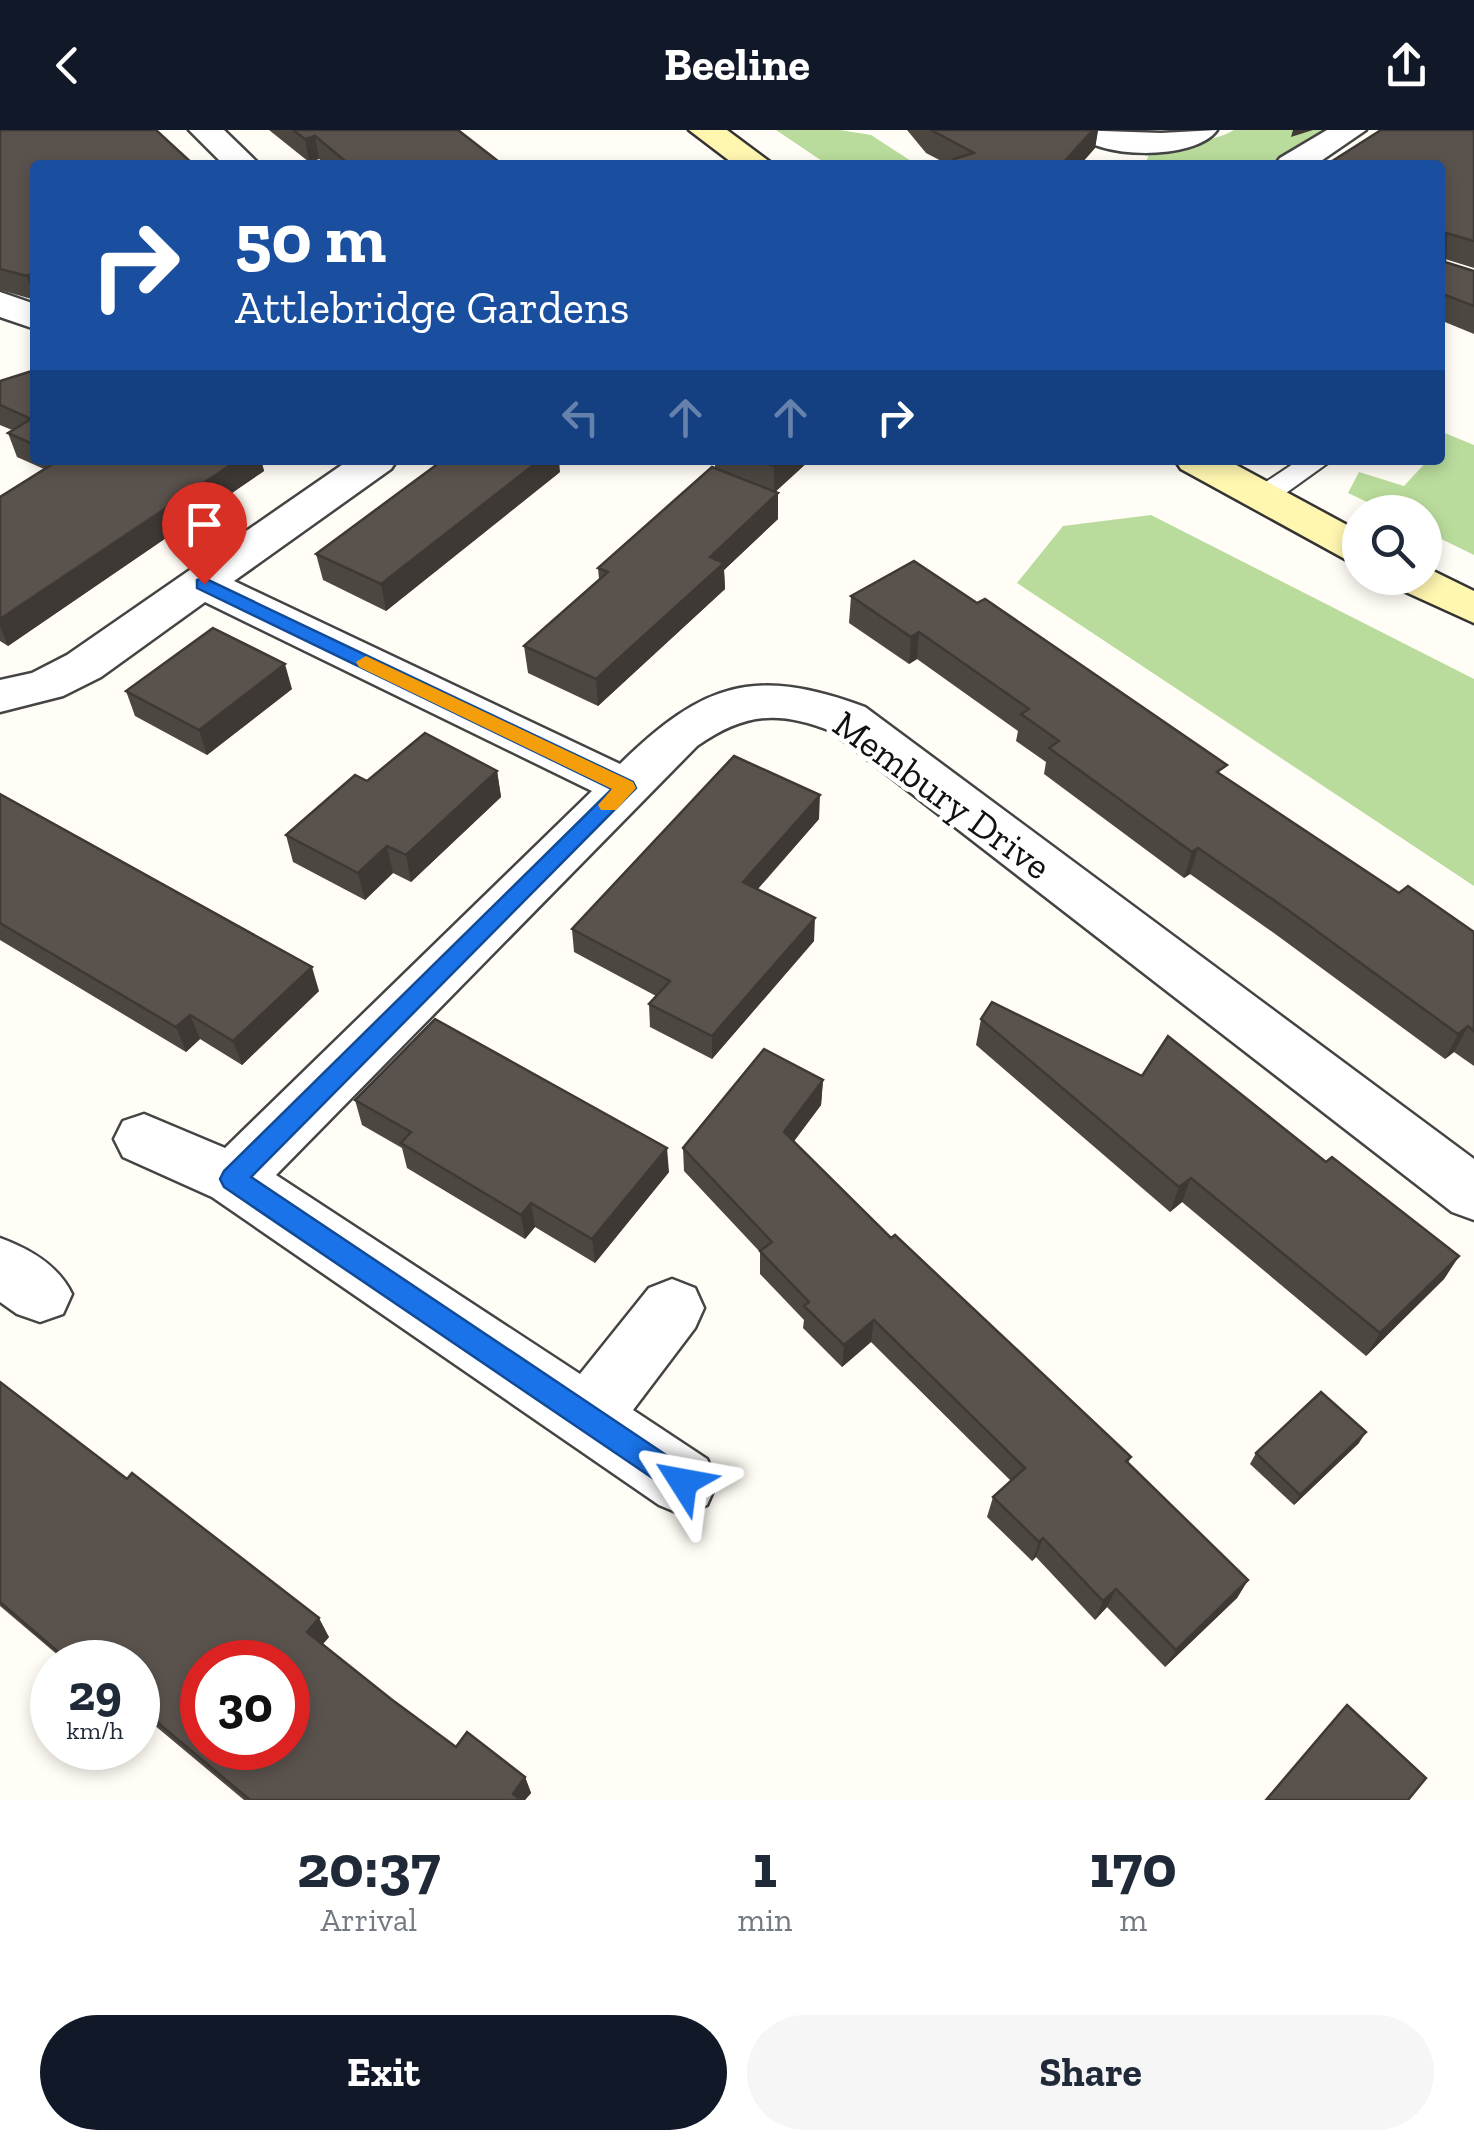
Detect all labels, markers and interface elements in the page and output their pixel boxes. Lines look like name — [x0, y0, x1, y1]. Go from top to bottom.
icon: back — [40, 38, 95, 93]
text: Beeline — [664, 38, 810, 92]
icon: share — [1379, 38, 1434, 93]
text: 50 m — [235, 196, 386, 280]
icon: right — [70, 200, 200, 330]
text: Attlebridge Gardens — [235, 281, 629, 335]
icon: left — [553, 390, 608, 445]
icon: ahead — [658, 390, 713, 445]
icon: ahead — [763, 390, 818, 445]
icon: right — [868, 390, 923, 445]
pin — [162, 482, 247, 585]
map controls — [1342, 495, 1442, 595]
button: search — [1342, 495, 1442, 595]
icon: arrive — [177, 497, 232, 552]
street label: Membury Drive — [824, 701, 1060, 889]
position arrow — [631, 1430, 735, 1534]
speed limit sign: 30 — [180, 1640, 310, 1770]
text: 29 — [68, 1663, 122, 1723]
text: km/h — [66, 1715, 124, 1745]
text: 20:37 — [297, 1830, 440, 1902]
text: 1 — [753, 1830, 777, 1902]
text: 170 — [1090, 1830, 1177, 1902]
text: Arrival — [321, 1901, 417, 1939]
text: min — [738, 1901, 792, 1939]
text: m — [1119, 1901, 1147, 1939]
button: Exit — [40, 2015, 727, 2130]
button: Share — [747, 2015, 1434, 2130]

